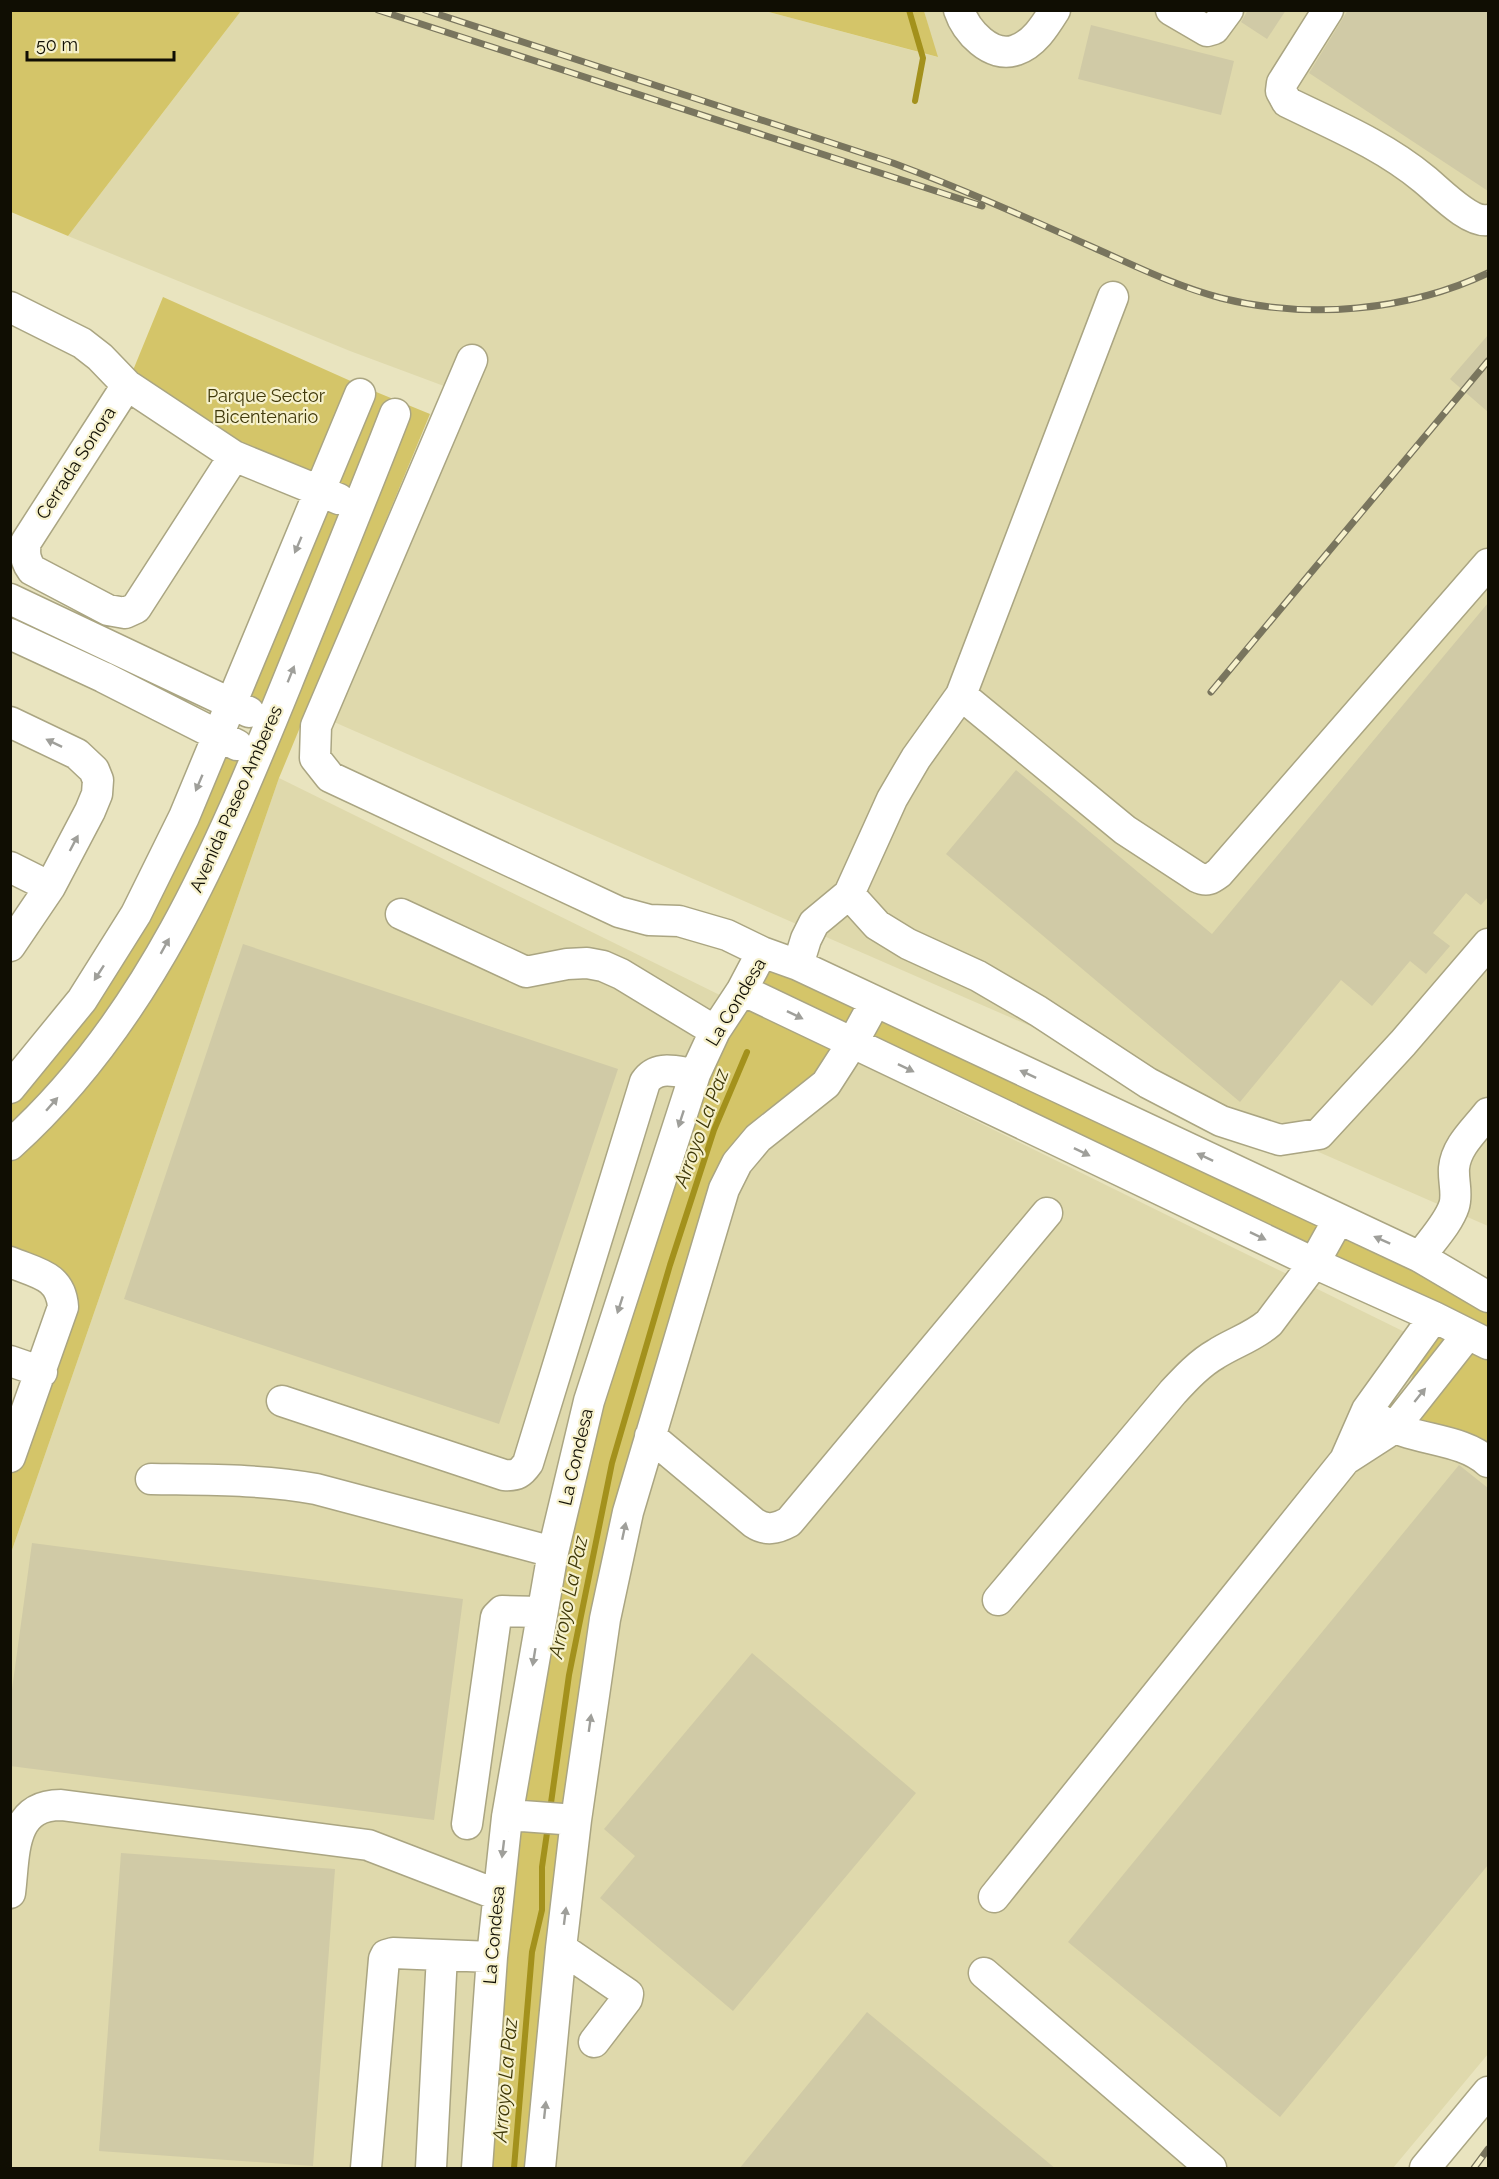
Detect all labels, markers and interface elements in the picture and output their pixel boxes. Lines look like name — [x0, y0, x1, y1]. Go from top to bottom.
scale bar — [27, 24, 174, 62]
text: 50 m — [36, 34, 78, 55]
park label: Parque Sector Bicentenario — [207, 385, 326, 427]
street label: Cerrada Sonora — [31, 403, 120, 523]
one-way arrow — [293, 536, 303, 554]
one-way arrow — [286, 664, 296, 682]
street label: Avenida Paseo Amberes — [185, 702, 286, 895]
one-way arrow — [46, 738, 63, 748]
one-way arrow — [194, 774, 204, 792]
one-way arrow — [69, 834, 79, 851]
one-way arrow — [160, 938, 171, 954]
street label: La Condesa — [701, 954, 770, 1049]
one-way arrow — [93, 965, 104, 982]
one-way arrow — [786, 1010, 803, 1019]
one-way arrow — [897, 1063, 914, 1072]
water label: Arroyo La Paz — [668, 1065, 734, 1191]
one-way arrow — [1020, 1070, 1037, 1079]
one-way arrow — [45, 1097, 58, 1112]
one-way arrow — [675, 1110, 685, 1128]
one-way arrow — [1073, 1147, 1090, 1156]
one-way arrow — [1196, 1153, 1213, 1162]
one-way arrow — [1249, 1231, 1266, 1240]
one-way arrow — [1373, 1235, 1390, 1244]
one-way arrow — [615, 1296, 625, 1314]
one-way arrow — [1413, 1387, 1426, 1403]
street label: La Condesa — [554, 1406, 597, 1507]
one-way arrow — [620, 1521, 629, 1540]
water label: Arroyo La Paz — [543, 1533, 593, 1661]
one-way arrow — [529, 1648, 538, 1667]
one-way arrow — [586, 1713, 595, 1732]
one-way arrow — [499, 1840, 508, 1859]
street label: La Condesa — [479, 1885, 508, 1985]
one-way arrow — [560, 1907, 570, 1926]
water label: Arroyo La Paz — [488, 2016, 522, 2144]
one-way arrow — [541, 2101, 550, 2120]

